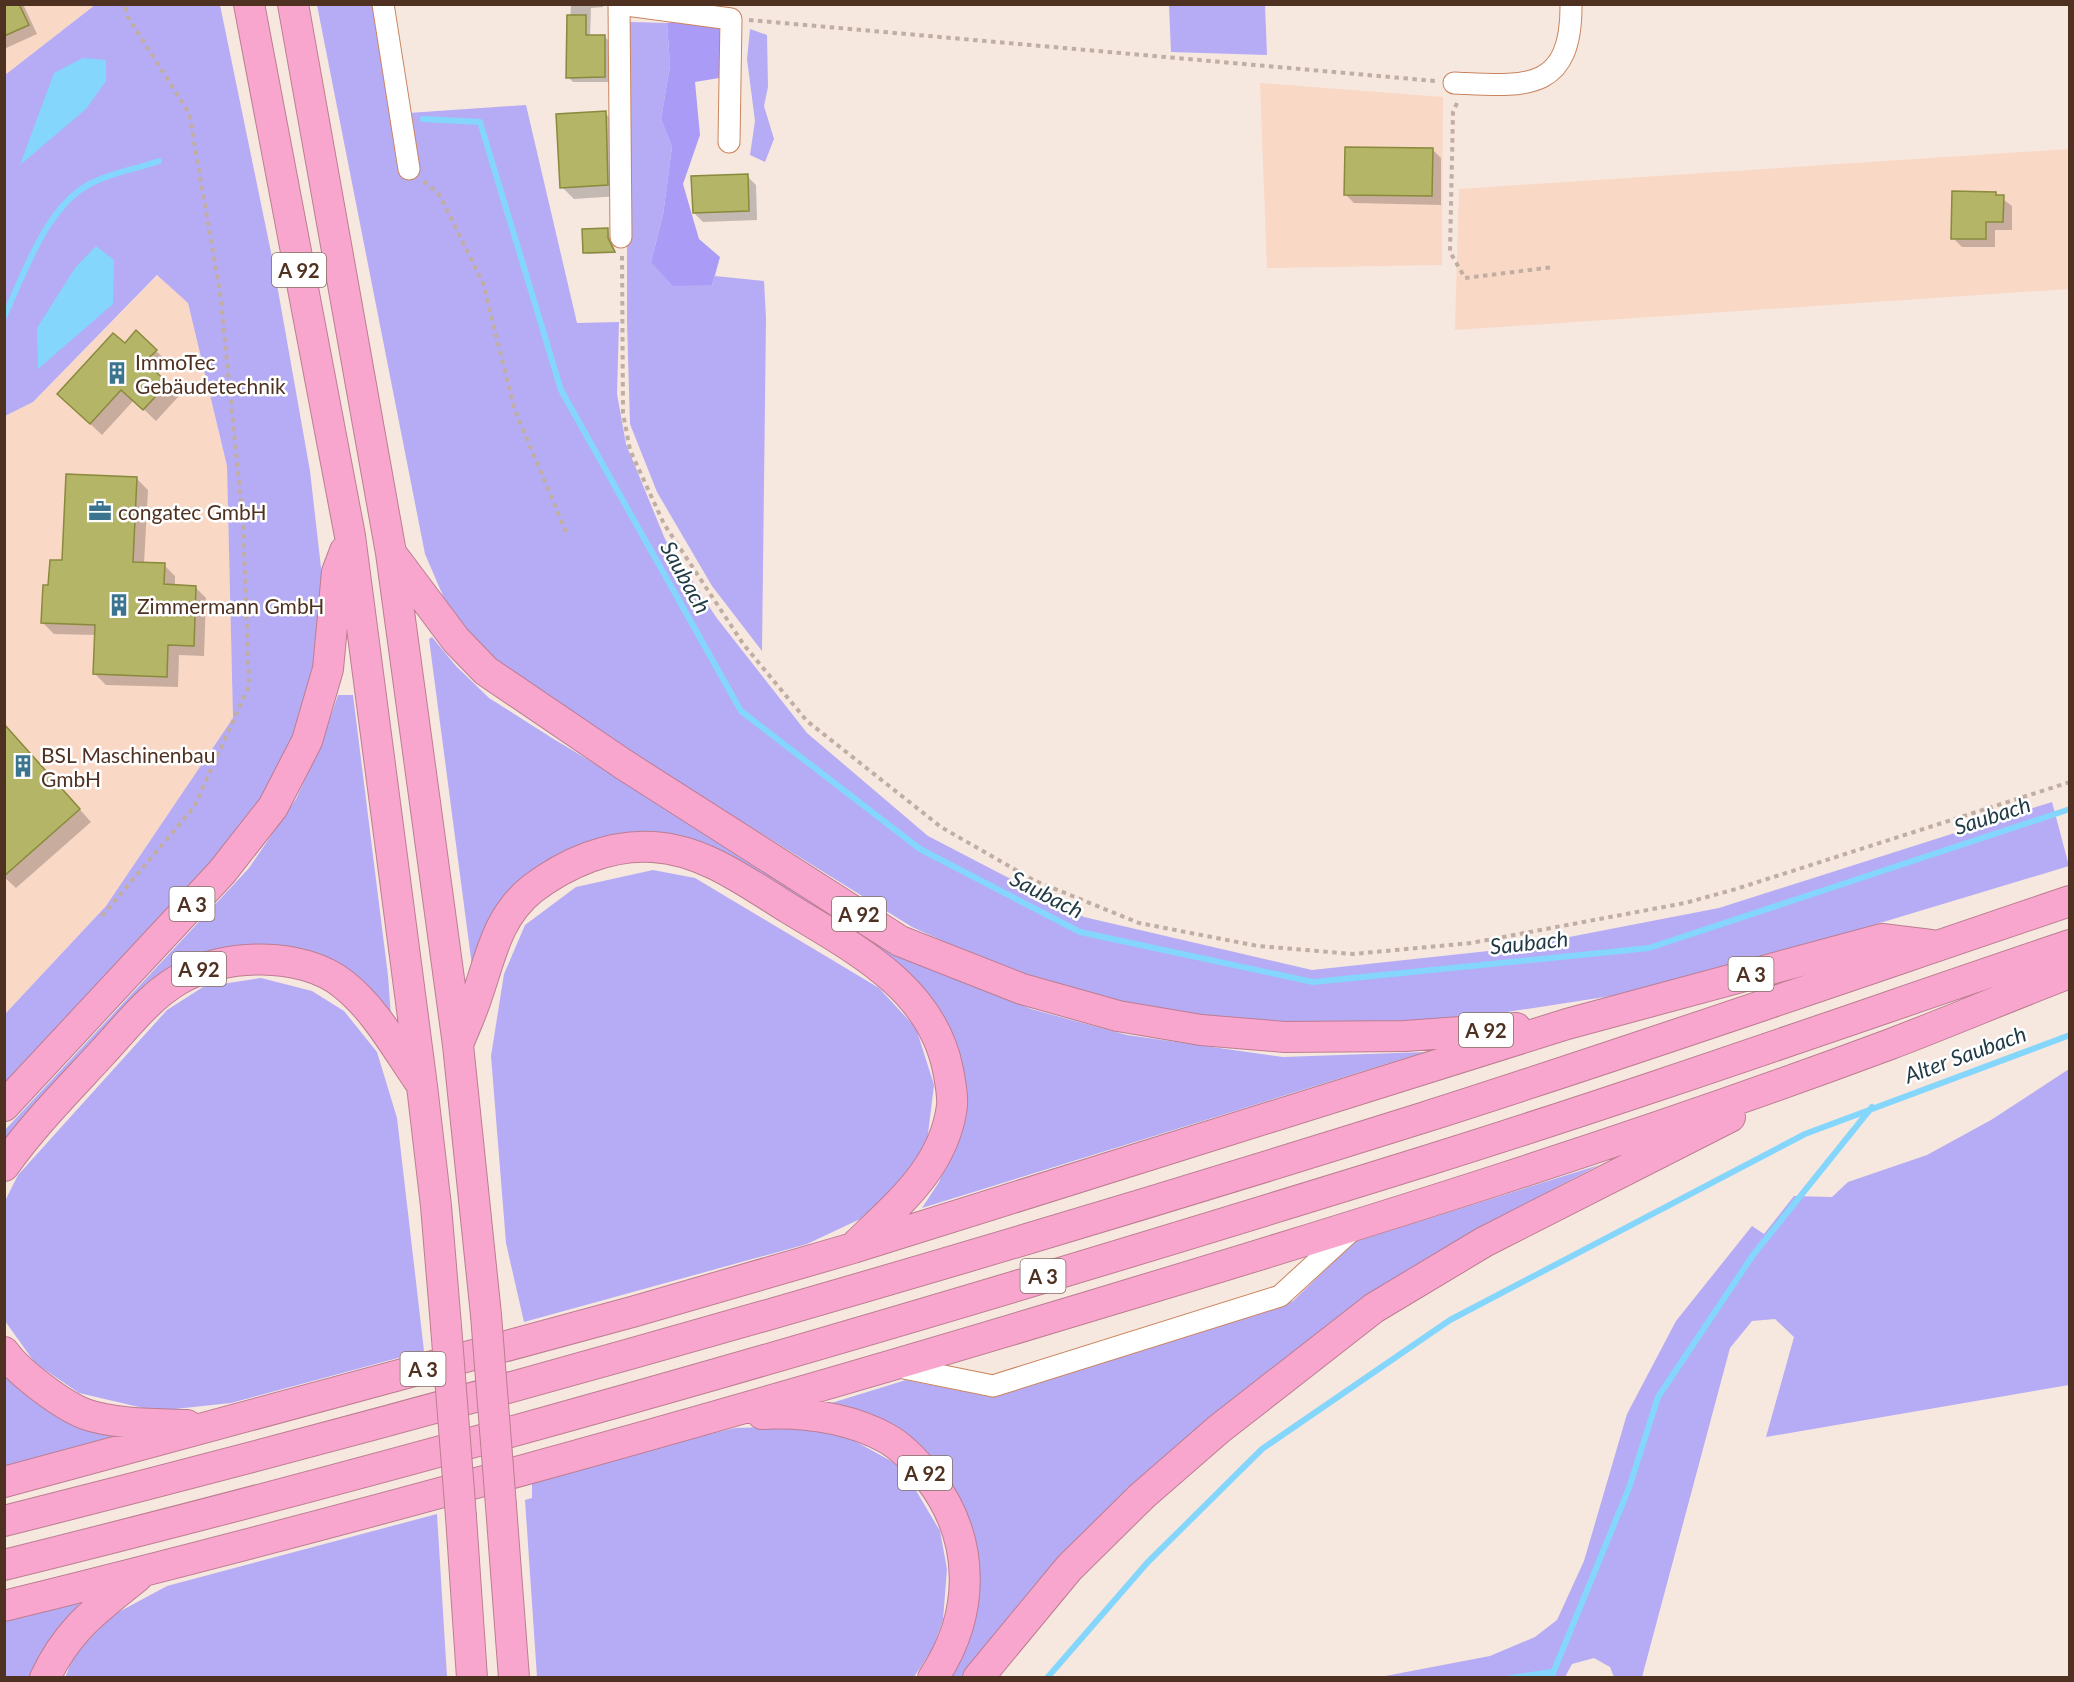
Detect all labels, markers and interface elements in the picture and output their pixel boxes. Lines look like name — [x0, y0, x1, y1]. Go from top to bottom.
road number: A 92 — [272, 253, 326, 287]
place label: ImmoTec Gebäudetechnik — [135, 349, 286, 398]
building icon: ImmoTec Gebäudetechnik — [104, 360, 130, 386]
office icon: congatec GmbH — [87, 498, 113, 524]
place label: congatec GmbH — [118, 499, 267, 524]
water label: Saubach — [655, 536, 717, 618]
building icon: Zimmermann GmbH — [106, 592, 132, 618]
place label: Zimmermann GmbH — [137, 593, 324, 618]
place label: BSL Maschinenbau GmbH — [41, 742, 215, 791]
building icon: BSL Maschinenbau GmbH — [10, 753, 36, 779]
water label: Saubach — [1950, 790, 2034, 840]
water label: Saubach — [1006, 864, 1088, 924]
road number: A 3 — [170, 887, 214, 921]
road number: A 92 — [832, 897, 886, 931]
water label: Saubach — [1489, 924, 1569, 960]
road number: A 92 — [172, 952, 226, 986]
road number: A 3 — [1728, 957, 1774, 991]
road number: A 92 — [1459, 1013, 1513, 1047]
water label: Alter Saubach — [1899, 1019, 2030, 1089]
road number: A 3 — [1020, 1259, 1066, 1293]
road number: A 3 — [400, 1352, 446, 1386]
road number: A 92 — [898, 1456, 952, 1490]

